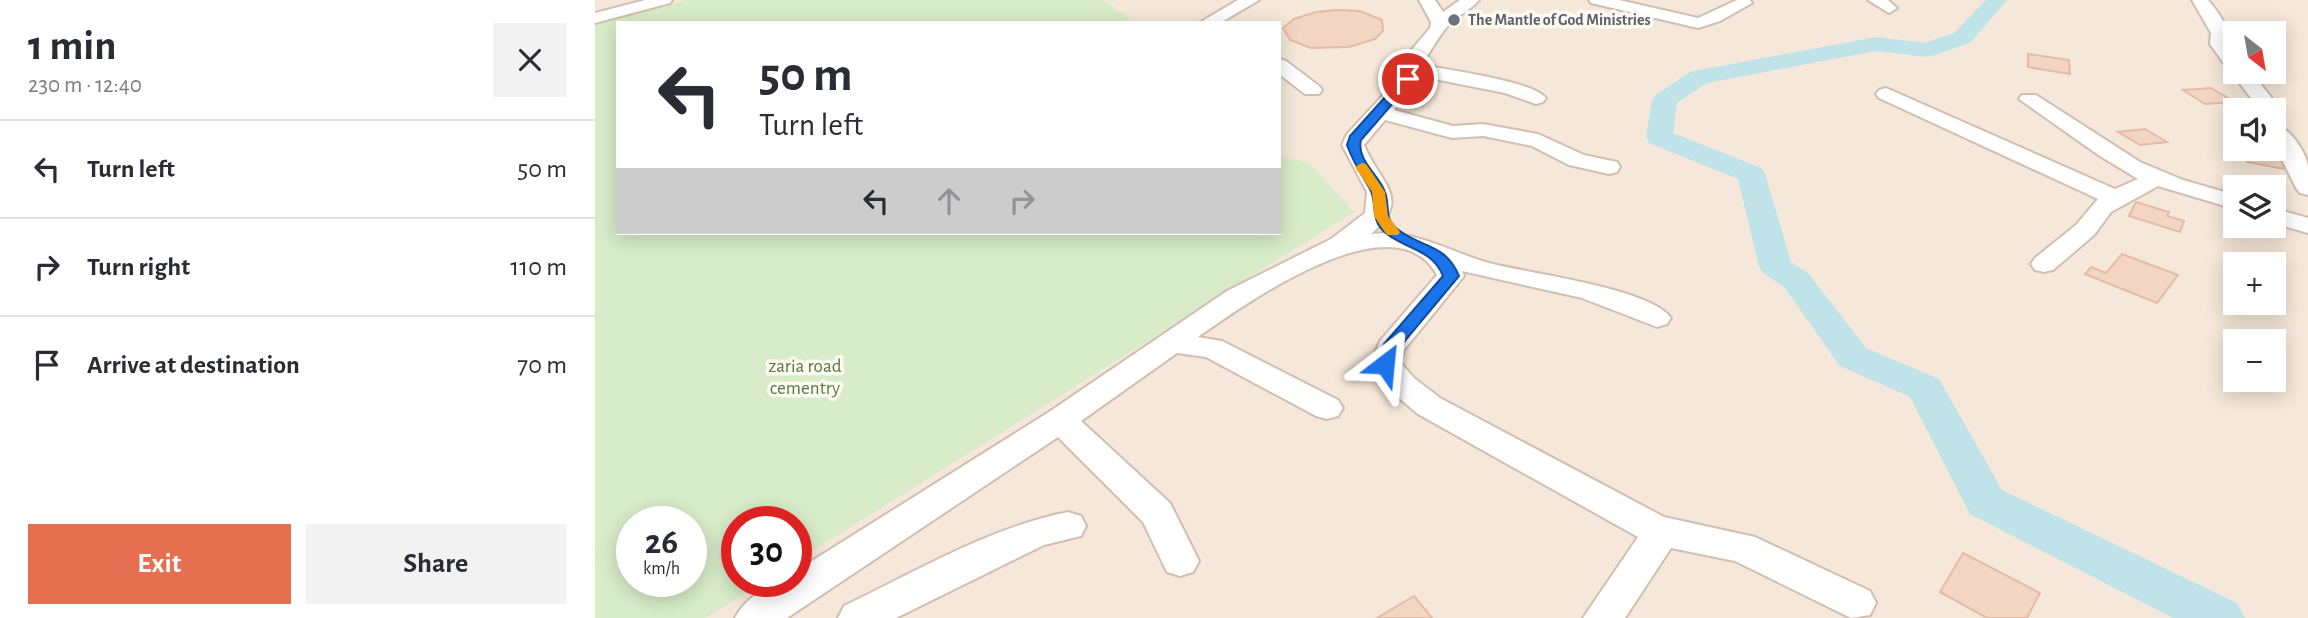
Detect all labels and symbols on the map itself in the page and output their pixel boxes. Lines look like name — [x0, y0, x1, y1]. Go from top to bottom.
marker: The Mantle of God Ministries — [1446, 12, 1462, 28]
place label: The Mantle of God Ministries — [1468, 12, 1651, 28]
north arrow — [2223, 21, 2285, 84]
pin — [1378, 49, 1438, 109]
position arrow — [1348, 327, 1422, 401]
park label: zaria road cementry — [768, 357, 842, 398]
speed limit sign: 30 — [721, 506, 812, 597]

